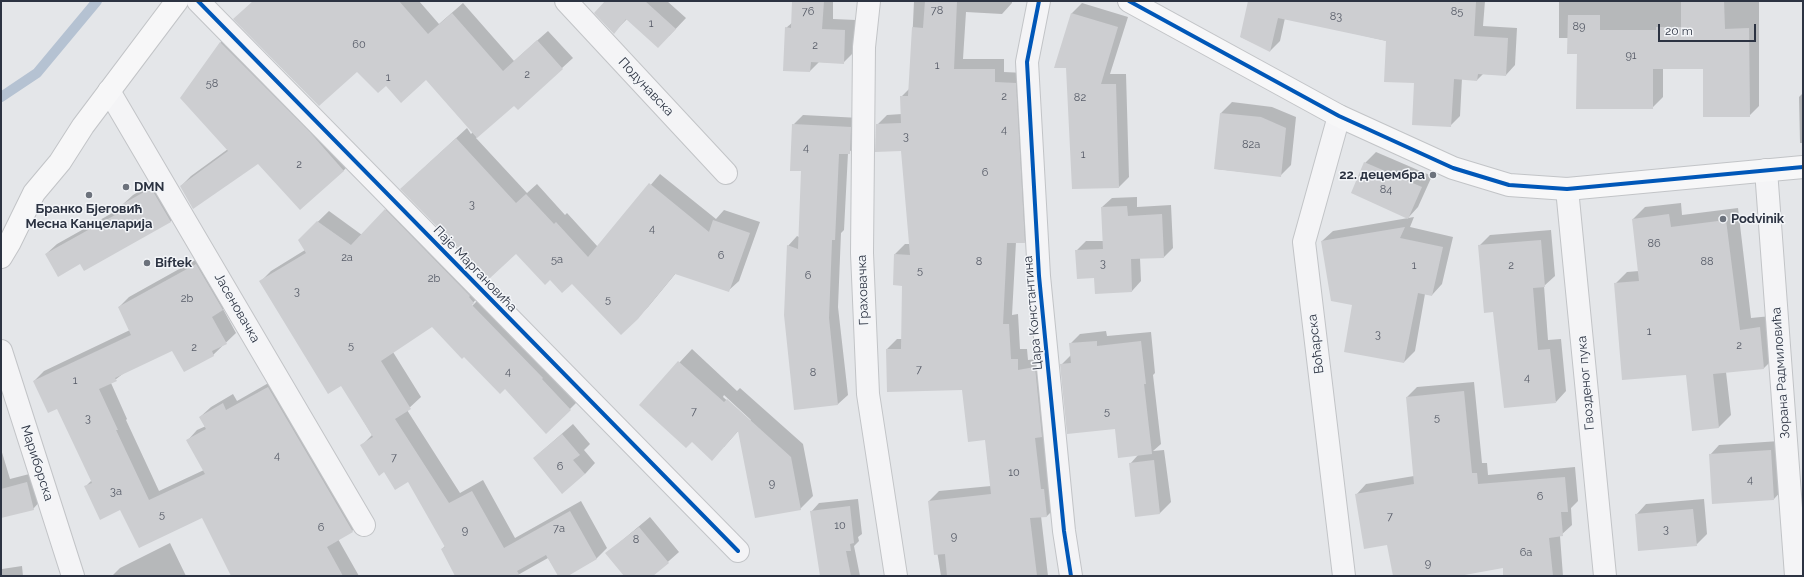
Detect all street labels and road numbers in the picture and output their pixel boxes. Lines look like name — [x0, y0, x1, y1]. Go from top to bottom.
street label: Подунавска — [615, 55, 677, 119]
street label: Паје Маргановића — [430, 223, 520, 315]
street label: Граховачка — [854, 254, 872, 326]
street label: Цара Константина — [1020, 255, 1046, 371]
street label: Јасеновачка — [211, 270, 263, 346]
street label: Зорана Радмиловића — [1769, 307, 1793, 439]
street label: Воћарска — [1305, 313, 1327, 375]
street label: Гвозденог пука — [1574, 335, 1598, 431]
street label: Мариборска — [17, 423, 57, 503]

